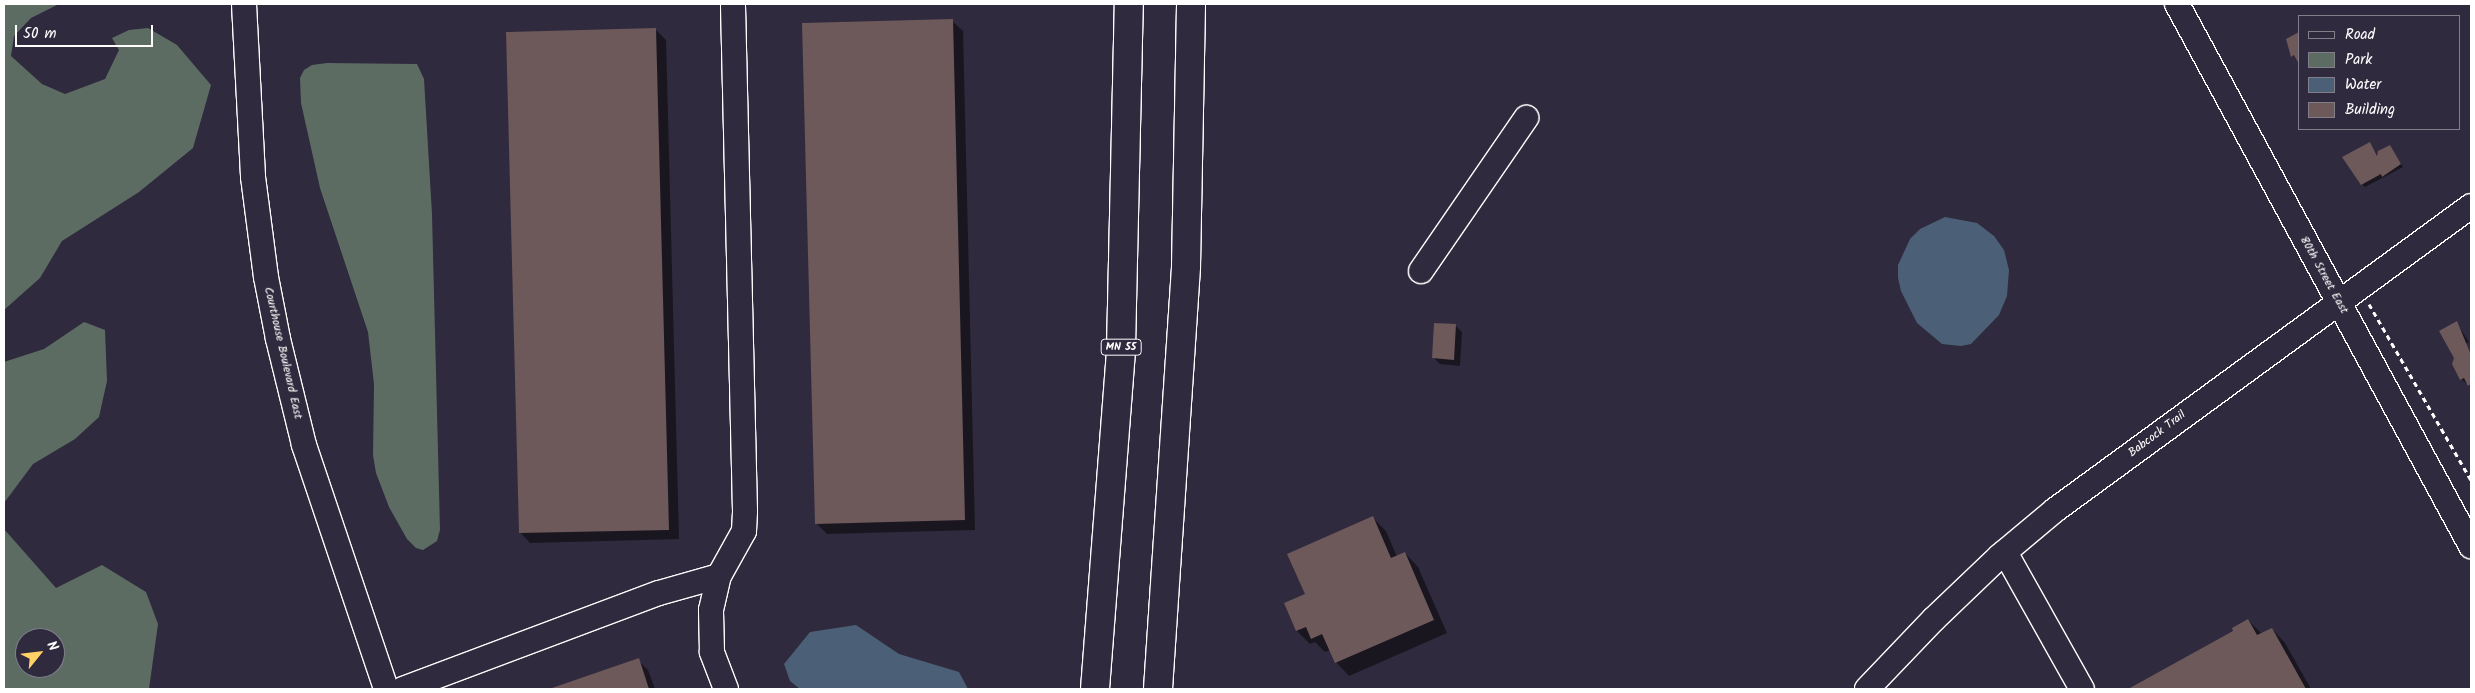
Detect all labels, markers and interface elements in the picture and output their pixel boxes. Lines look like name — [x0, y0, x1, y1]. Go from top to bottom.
scale bar — [18, 15, 155, 47]
legend — [2298, 15, 2460, 130]
text: 50 m — [23, 22, 57, 46]
text: Road — [2345, 23, 2375, 47]
text: Park — [2345, 48, 2372, 72]
text: Water — [2345, 73, 2381, 97]
text: Building — [2345, 98, 2395, 122]
street label: 80th Street East — [2297, 234, 2351, 316]
street label: Courthouse Boulevard East — [261, 286, 305, 420]
road number: MN 55 — [1100, 338, 1142, 356]
street label: Babcock Trail — [2126, 408, 2188, 460]
north arrow — [15, 628, 65, 678]
text: N — [40, 637, 64, 655]

